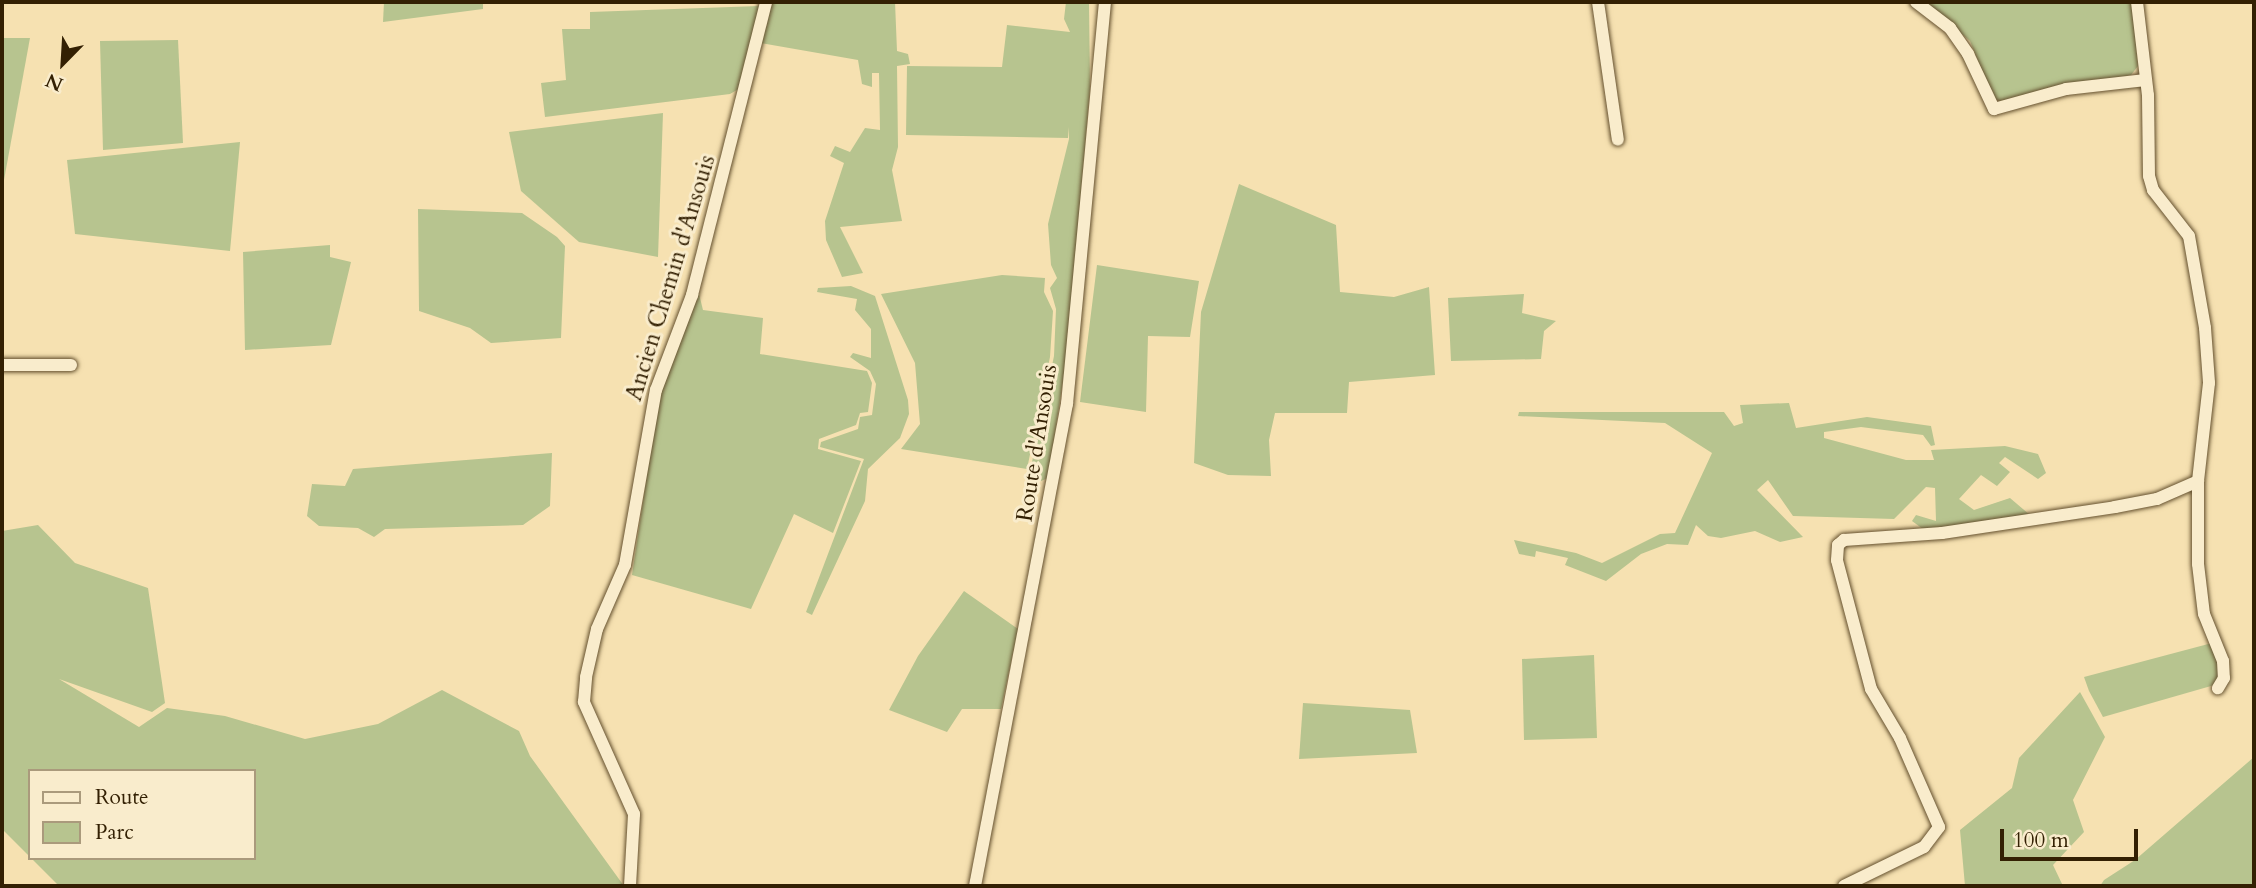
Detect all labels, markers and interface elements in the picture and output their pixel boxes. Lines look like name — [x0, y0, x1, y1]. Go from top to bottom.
north arrow — [28, 28, 98, 98]
text: N — [42, 67, 67, 97]
street label: Ancien Chemin d'Ansouis — [620, 152, 722, 404]
street label: Route d'Ansouis — [1011, 362, 1063, 524]
legend — [28, 769, 256, 860]
text: Route — [95, 783, 149, 812]
scale bar — [2004, 814, 2142, 858]
text: Parc — [95, 818, 134, 847]
text: 100 m — [2013, 826, 2069, 855]

